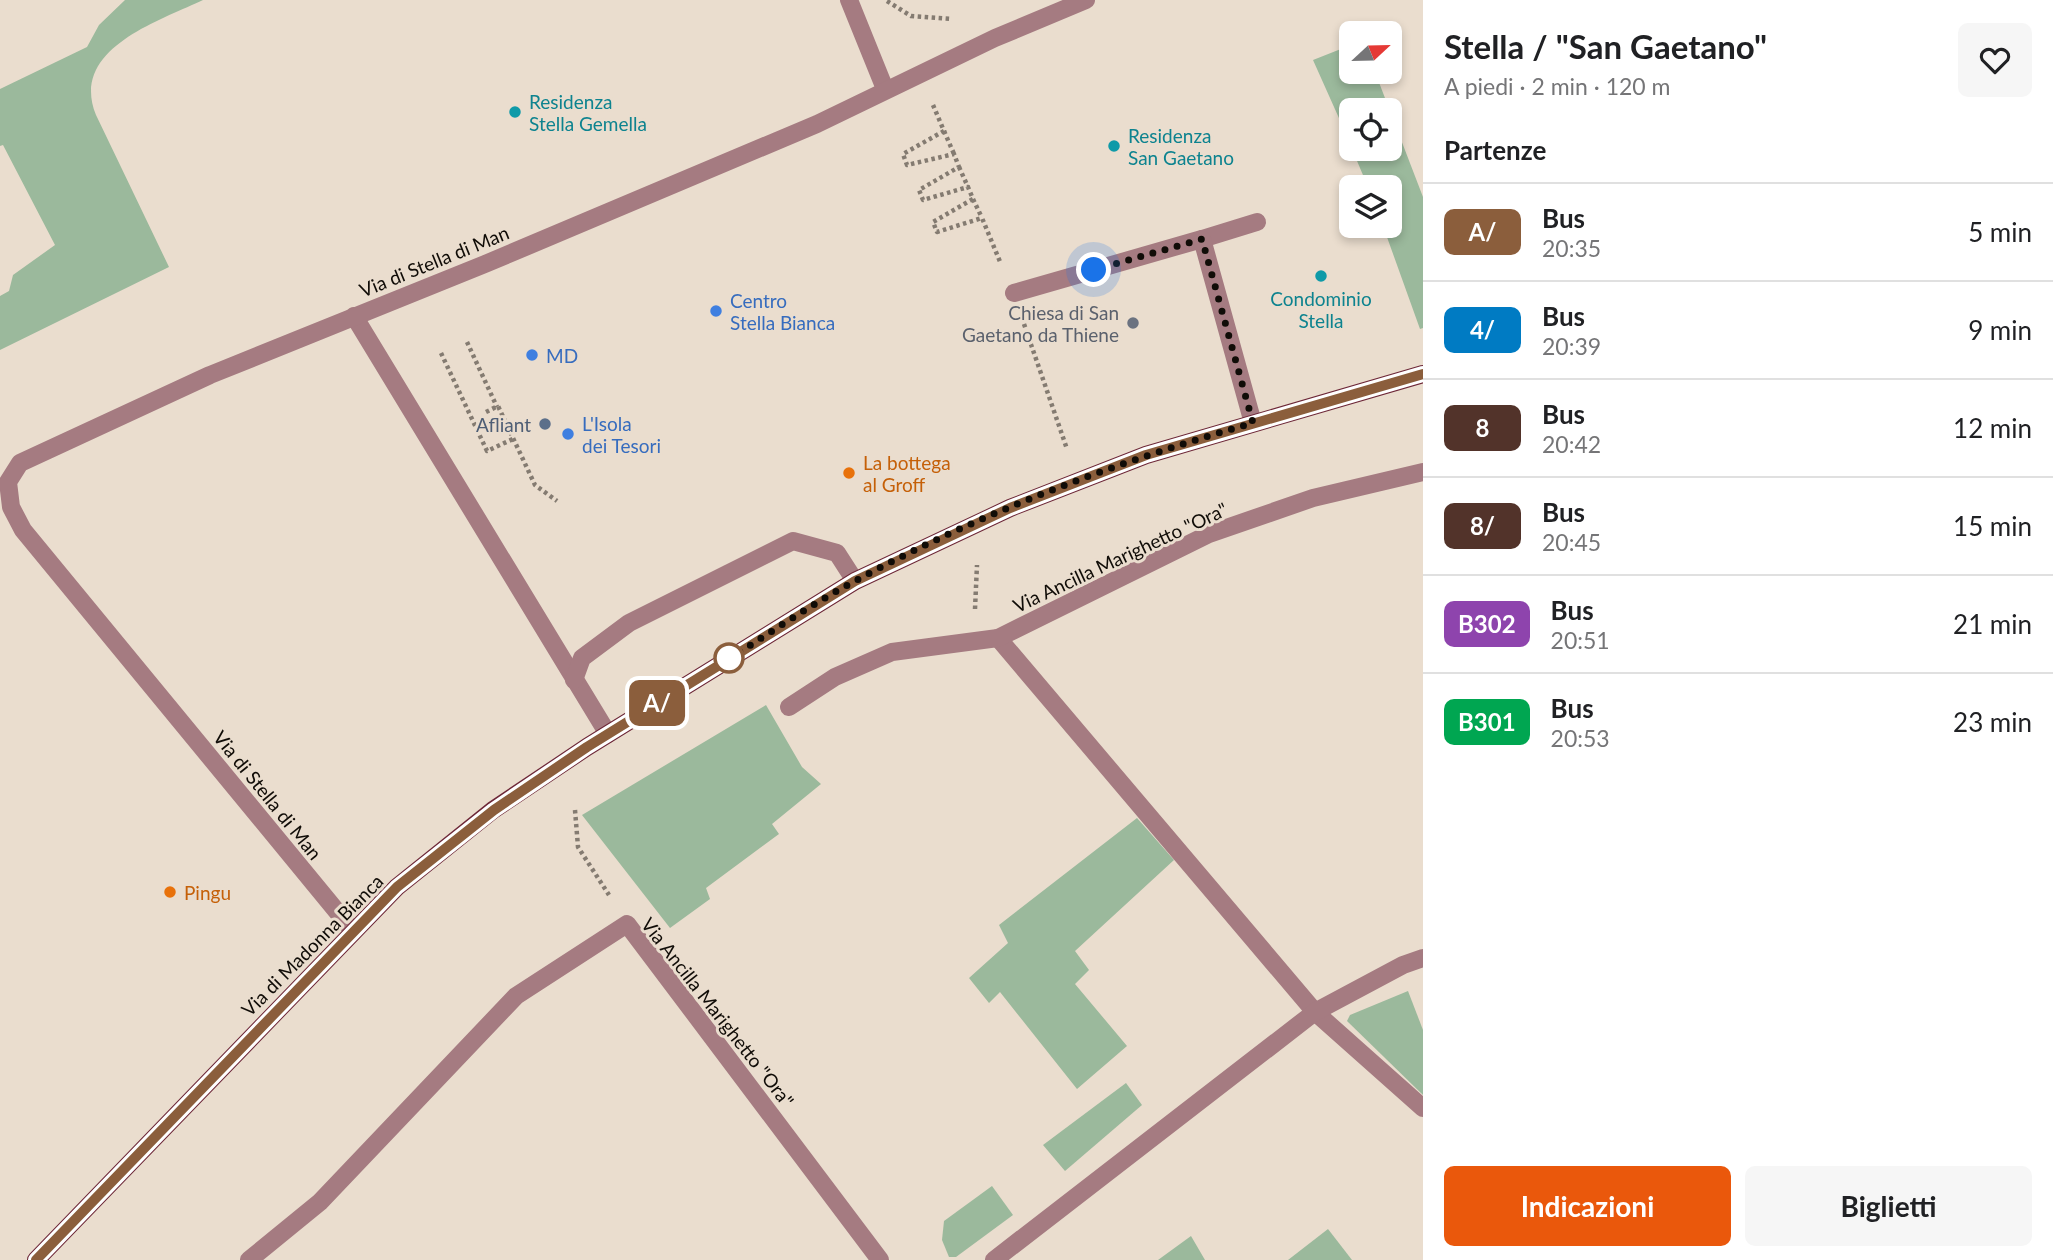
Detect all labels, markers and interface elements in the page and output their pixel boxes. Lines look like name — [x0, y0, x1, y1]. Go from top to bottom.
north arrow — [1339, 21, 1402, 84]
map controls — [1339, 21, 1402, 238]
button: heart — [1958, 23, 2032, 97]
text: Stella / "San Gaetano" — [1444, 26, 1767, 66]
text: A piedi · 2 min · 120 m — [1444, 72, 1670, 100]
place label: Residenza Stella Gemella — [529, 90, 647, 135]
button: locate — [1339, 98, 1402, 161]
marker: Residenza Stella Gemella — [507, 104, 523, 120]
place label: Residenza San Gaetano — [1128, 124, 1234, 169]
text: Partenze — [1444, 134, 1546, 166]
marker: Residenza San Gaetano — [1106, 138, 1122, 154]
button: layers — [1339, 175, 1402, 238]
text: Bus — [1542, 202, 1585, 234]
text: 5 min — [1968, 216, 2032, 248]
text: A/ — [1469, 217, 1496, 246]
street label: Via di Stella di Man — [356, 221, 512, 301]
text: 20:35 — [1542, 234, 1601, 262]
your location — [1076, 252, 1111, 287]
marker: Condominio Stella — [1313, 268, 1329, 284]
place label: Condominio Stella — [1270, 287, 1372, 332]
place label: Centro Stella Bianca — [730, 289, 835, 334]
text: Bus — [1542, 300, 1585, 332]
place label: Chiesa di San Gaetano da Thiene — [962, 301, 1119, 346]
marker: Centro Stella Bianca — [708, 303, 724, 319]
text: 9 min — [1968, 314, 2032, 346]
marker: Chiesa di San Gaetano da Thiene — [1125, 315, 1141, 331]
text: 4/ — [1470, 315, 1495, 344]
text: 20:39 — [1542, 332, 1601, 360]
place label: MD — [546, 344, 578, 367]
marker: MD — [524, 347, 540, 363]
text: Bus — [1542, 398, 1585, 430]
place label: L'Isola dei Tesori — [582, 412, 661, 457]
text: 12 min — [1953, 412, 2032, 444]
place label: Afliant — [476, 413, 531, 436]
text: 8 — [1476, 413, 1489, 442]
marker: Afliant — [537, 416, 553, 432]
marker: L'Isola dei Tesori — [560, 426, 576, 442]
text: 20:42 — [1542, 430, 1601, 458]
place label: La bottega al Groff — [863, 451, 951, 496]
marker: La bottega al Groff — [841, 465, 857, 481]
text: Bus — [1542, 496, 1585, 528]
street label: Via Ancilla Marighetto "Ora" — [1009, 497, 1231, 617]
text: 15 min — [1953, 510, 2032, 542]
text: 8/ — [1470, 511, 1495, 540]
text: 20:45 — [1542, 528, 1601, 556]
text: Bus — [1551, 594, 1594, 626]
text: 21 min — [1953, 608, 2032, 640]
text: B302 — [1458, 609, 1516, 638]
text: 20:51 — [1551, 626, 1610, 654]
unlabelled marker — [714, 643, 744, 673]
line badge: A/ — [626, 680, 688, 726]
text: A/ — [643, 688, 671, 717]
text: Bus — [1551, 692, 1594, 724]
text: 23 min — [1953, 706, 2032, 738]
text: B301 — [1458, 707, 1516, 736]
text: 20:53 — [1551, 724, 1610, 752]
street label: Via di Stella di Man — [209, 726, 327, 864]
street label: Via di Madonna Bianca — [236, 869, 388, 1021]
place label: Pingu — [184, 881, 231, 904]
marker: Pingu — [162, 884, 178, 900]
street label: Via Ancilla Marighetto "Ora" — [637, 913, 799, 1111]
button: Indicazioni — [1444, 1166, 1731, 1246]
button: Biglietti — [1745, 1166, 2032, 1246]

